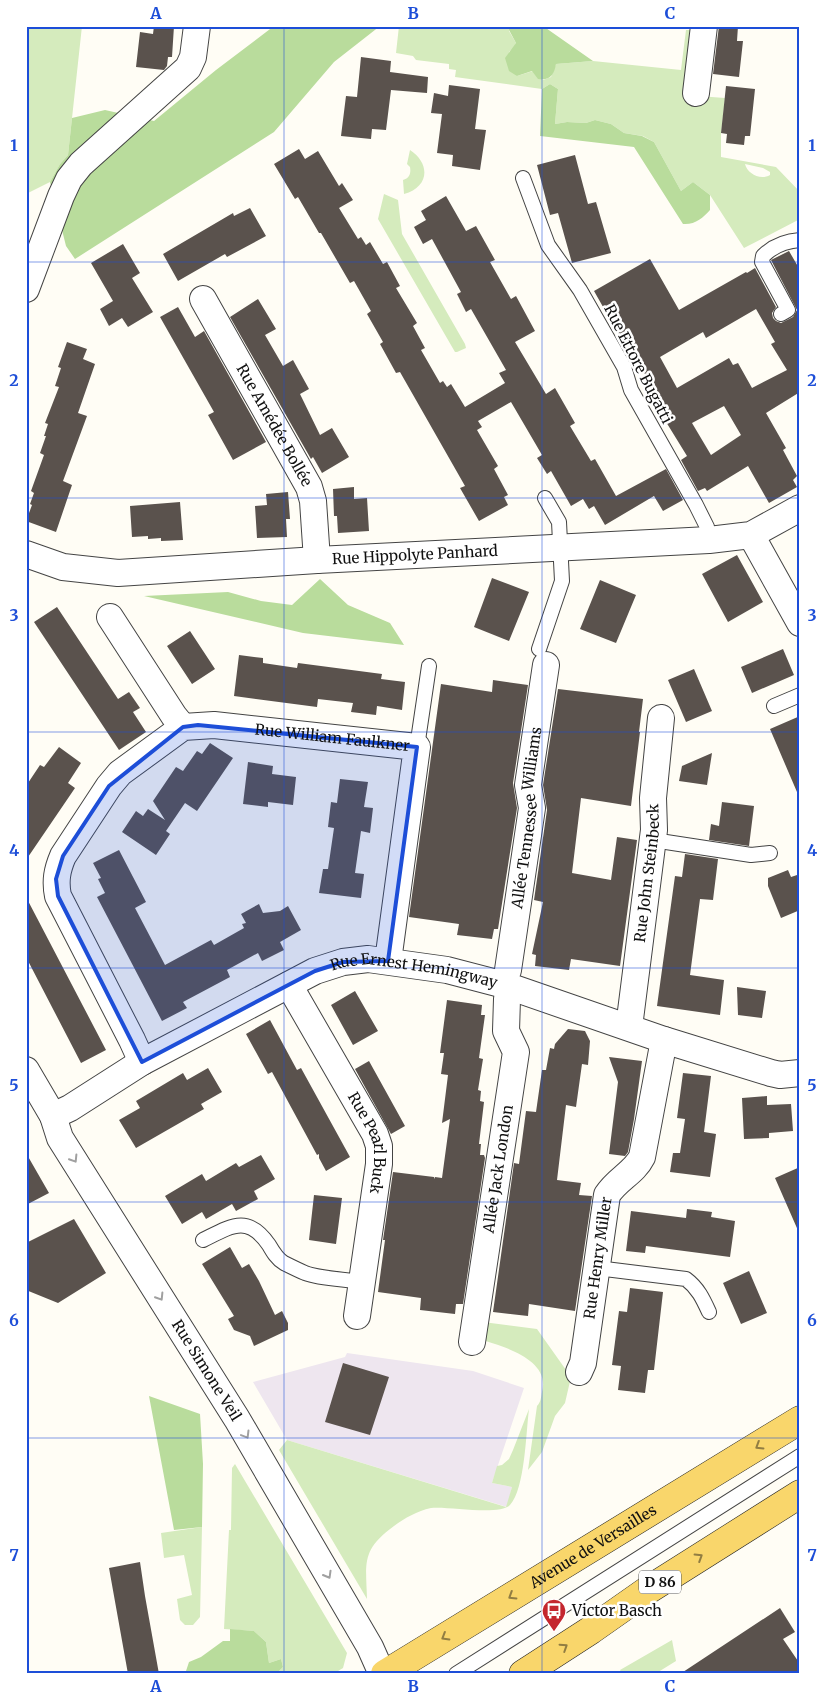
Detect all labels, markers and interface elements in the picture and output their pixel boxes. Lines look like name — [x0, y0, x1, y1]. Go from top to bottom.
text: A — [149, 3, 162, 23]
text: B — [407, 3, 419, 23]
text: C — [665, 3, 675, 23]
text: 1 — [10, 135, 18, 155]
text: 1 — [808, 135, 816, 155]
street label: Rue Ettore Bugatti — [600, 301, 677, 427]
street label: Rue Amédée Bollée — [233, 360, 317, 490]
text: 2 — [9, 370, 19, 390]
text: 2 — [807, 370, 817, 390]
street label: Rue Hippolyte Panhard — [332, 541, 498, 568]
text: 3 — [9, 605, 19, 625]
text: 3 — [807, 605, 817, 625]
street label: Rue William Faulkner — [254, 719, 411, 755]
street label: Allée Tennessee Williams — [507, 725, 546, 911]
street label: Rue John Steinbeck — [630, 803, 663, 943]
text: 4 — [9, 840, 19, 860]
text: 4 — [807, 840, 817, 860]
street label: Rue Ernest Hemingway — [328, 949, 500, 992]
text: 5 — [9, 1075, 19, 1095]
text: 5 — [807, 1075, 817, 1095]
street label: Rue Pearl Buck — [344, 1089, 389, 1196]
street label: Allée Jack London — [479, 1103, 517, 1235]
one-way arrow — [67, 1154, 77, 1163]
street label: Rue Henry Miller — [579, 1195, 616, 1320]
one-way arrow — [154, 1292, 164, 1301]
text: 6 — [9, 1310, 19, 1330]
text: 6 — [807, 1310, 817, 1330]
street label: Rue Simone Veil — [168, 1316, 246, 1424]
one-way arrow — [240, 1429, 250, 1438]
one-way arrow — [755, 1439, 764, 1449]
street label: Avenue de Versailles — [525, 1500, 660, 1593]
text: 7 — [9, 1545, 19, 1565]
text: 7 — [807, 1545, 817, 1565]
one-way arrow — [694, 1554, 703, 1564]
one-way arrow — [322, 1570, 332, 1579]
road number: D 86 — [639, 1570, 681, 1594]
one-way arrow — [509, 1590, 518, 1600]
bus stop icon: Victor Basch — [541, 1598, 567, 1632]
place label: Victor Basch — [571, 1601, 662, 1620]
one-way arrow — [442, 1631, 451, 1641]
one-way arrow — [559, 1644, 568, 1654]
text: A — [149, 1676, 162, 1696]
text: B — [407, 1676, 419, 1696]
text: C — [665, 1676, 675, 1696]

